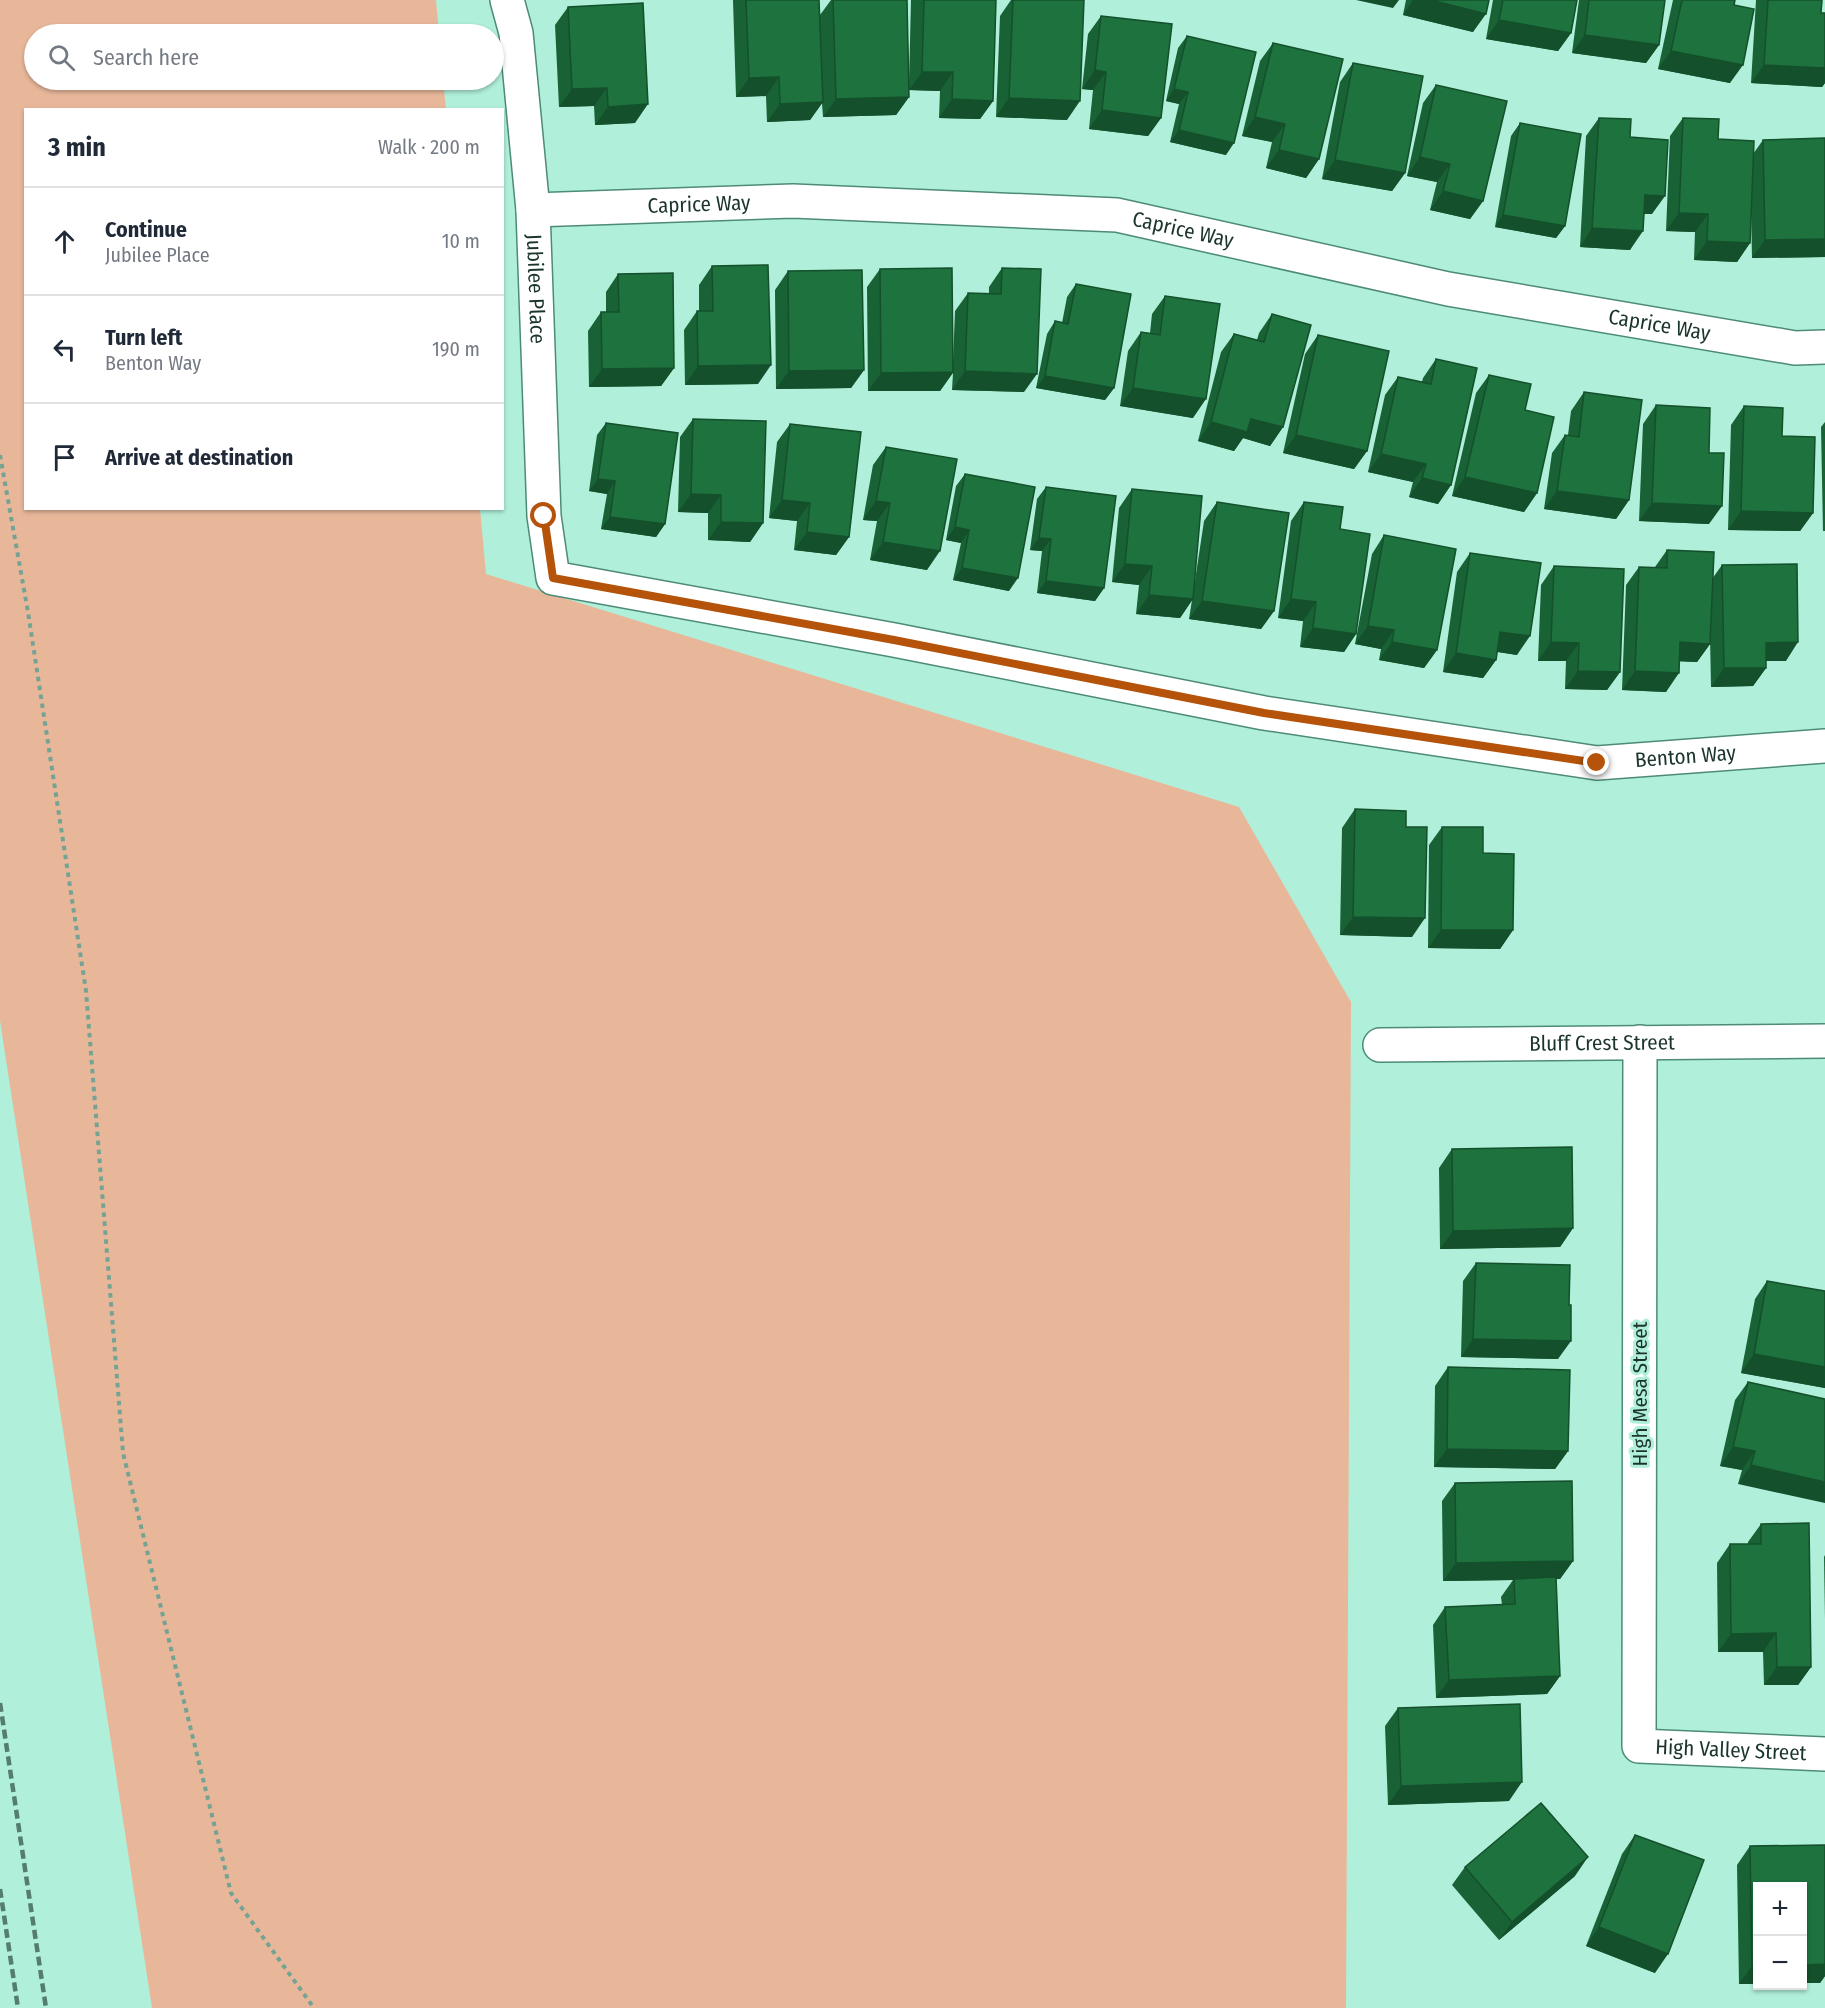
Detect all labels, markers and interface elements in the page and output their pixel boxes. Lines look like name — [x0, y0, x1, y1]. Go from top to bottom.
search box — [24, 24, 504, 90]
icon: search — [45, 41, 78, 74]
text: Search here — [93, 44, 199, 71]
text: 3 min — [48, 132, 106, 163]
text: Walk · 200 m — [378, 135, 480, 159]
street label: Caprice Way — [647, 189, 751, 219]
street label: Caprice Way — [1130, 206, 1237, 254]
text: Continue — [105, 216, 187, 243]
icon: ahead — [48, 225, 81, 258]
text: 10 m — [442, 229, 480, 253]
street label: Jubilee Place — [521, 234, 551, 344]
text: Jubilee Place — [105, 243, 210, 267]
street label: Caprice Way — [1606, 303, 1713, 346]
text: Turn left — [105, 324, 183, 351]
icon: left — [48, 333, 81, 366]
text: 190 m — [432, 337, 480, 361]
text: Benton Way — [105, 351, 201, 375]
icon: arrive — [48, 441, 81, 474]
text: Arrive at destination — [105, 444, 293, 471]
route start — [530, 502, 556, 528]
street label: Benton Way — [1634, 740, 1737, 773]
route end — [1583, 749, 1609, 775]
street label: Bluff Crest Street — [1529, 1029, 1675, 1057]
street label: High Mesa Street — [1627, 1321, 1653, 1466]
street label: High Valley Street — [1655, 1734, 1807, 1766]
map controls — [1753, 1882, 1807, 1990]
button: + — [1753, 1882, 1807, 1936]
button: − — [1753, 1936, 1807, 1990]

